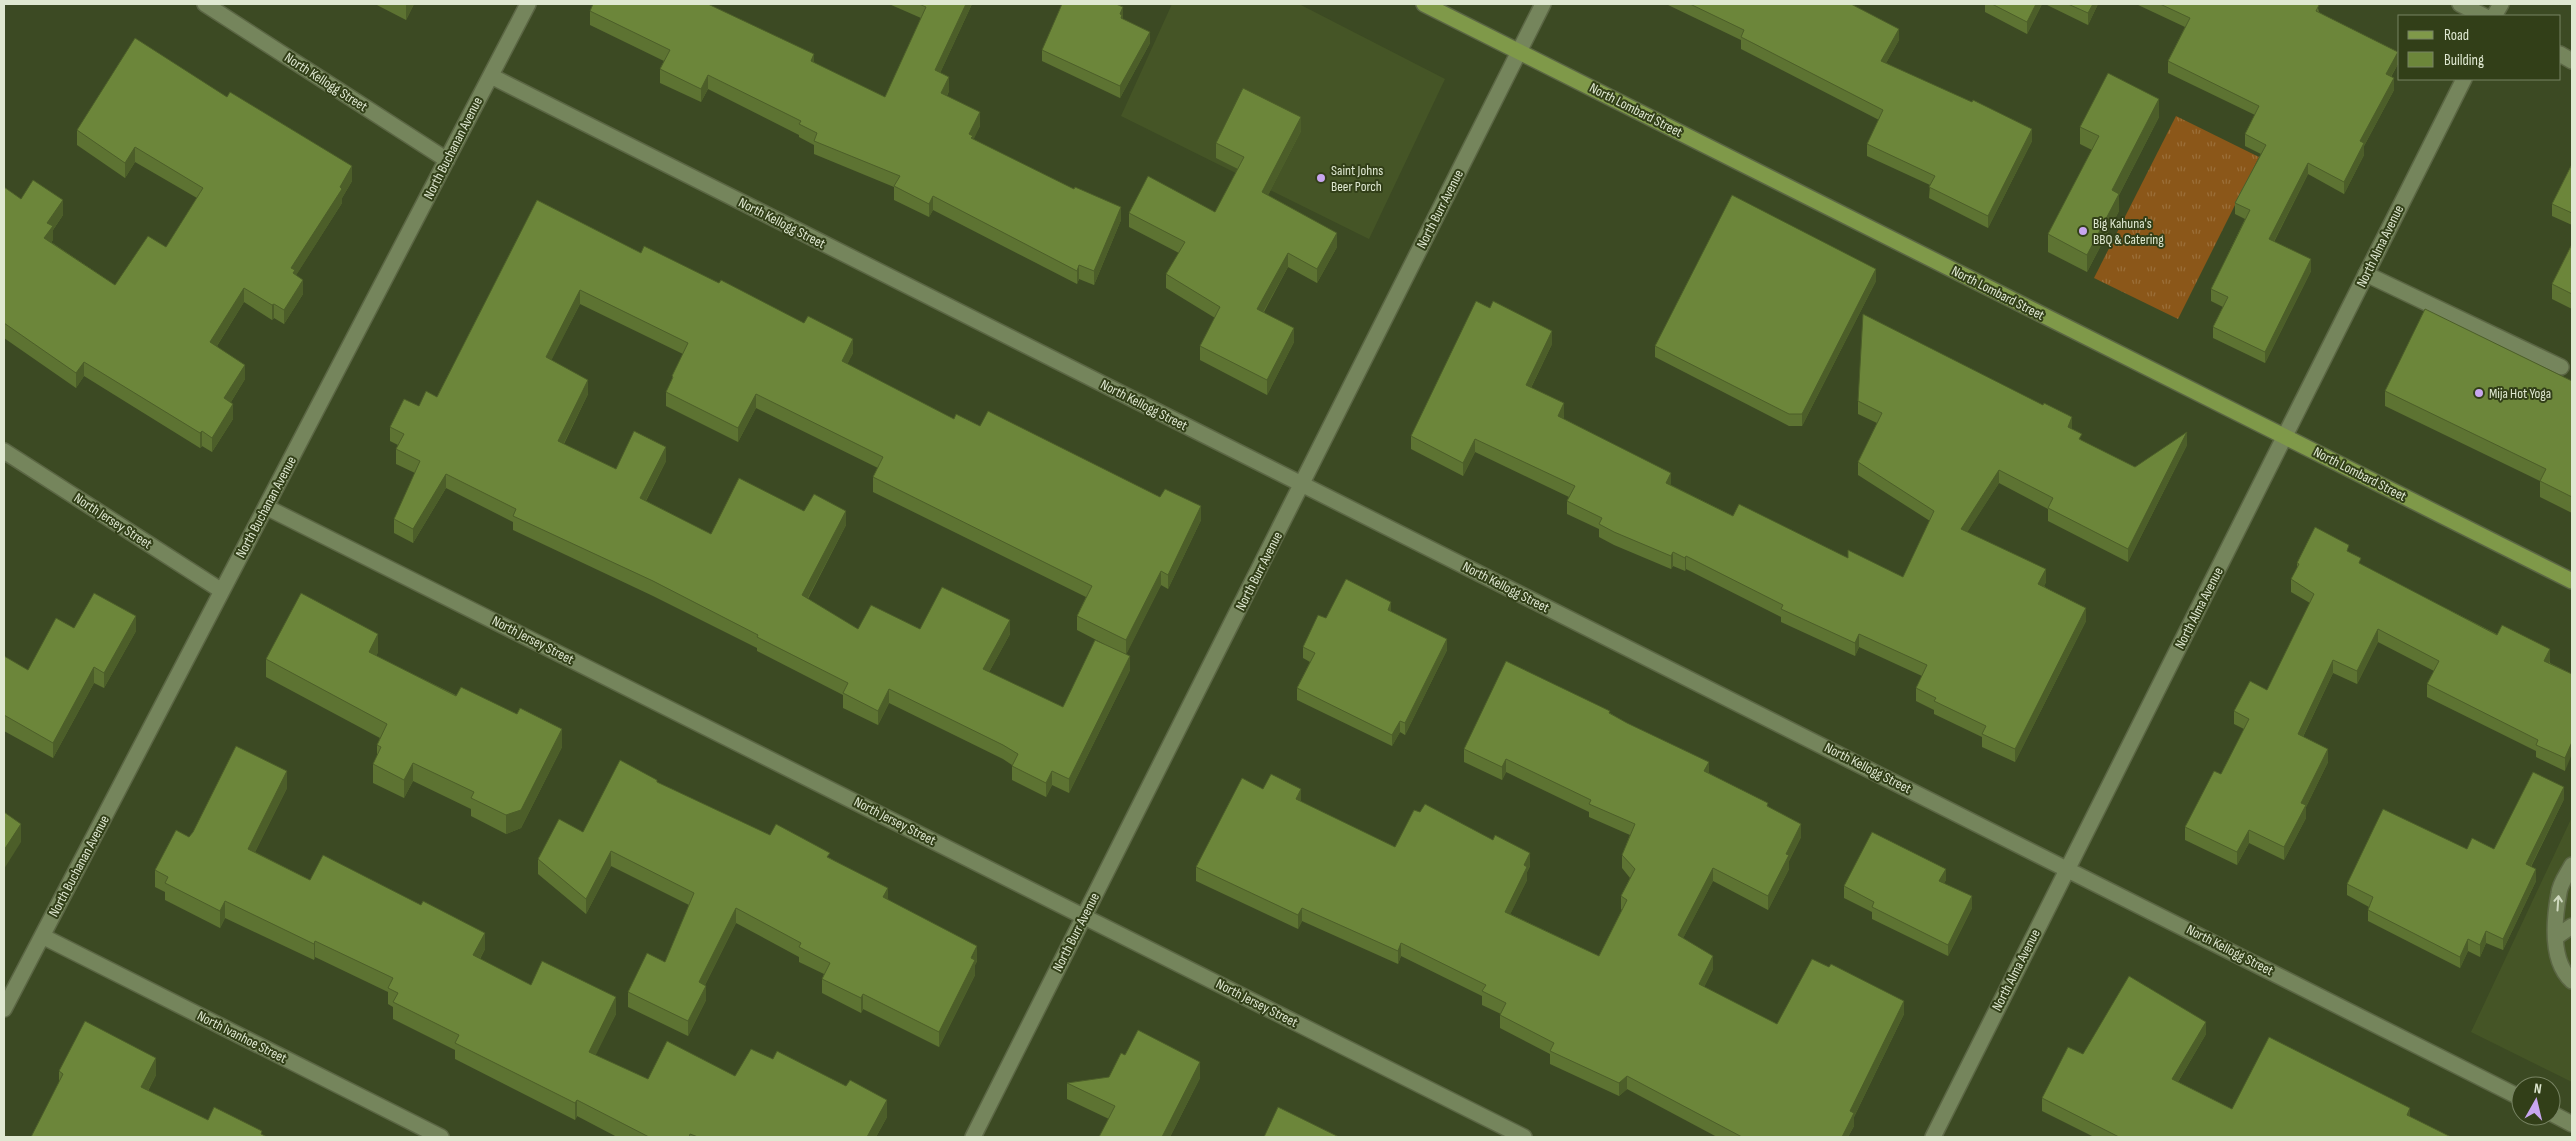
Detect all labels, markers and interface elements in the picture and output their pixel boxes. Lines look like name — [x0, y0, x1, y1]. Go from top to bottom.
legend — [2398, 15, 2561, 80]
text: Road — [2444, 26, 2469, 45]
street label: North Kellogg Street — [281, 49, 371, 115]
text: Building — [2444, 51, 2484, 70]
street label: North Lombard Street — [1587, 79, 1685, 141]
street label: North Buchanan Avenue — [420, 94, 486, 202]
place label: Saint Johns Beer Porch — [1331, 162, 1383, 195]
street label: North Burr Avenue — [1413, 167, 1467, 251]
marker: Saint Johns Beer Porch — [1315, 172, 1327, 184]
street label: North Kellogg Street — [736, 194, 828, 252]
street label: North Alma Avenue — [2353, 202, 2407, 290]
place label: Big Kahuna's BBQ & Catering — [2093, 215, 2164, 248]
marker: Big Kahuna's BBQ & Catering — [2077, 225, 2089, 237]
street label: North Lombard Street — [1949, 262, 2047, 324]
street label: North Kellogg Street — [1098, 376, 1190, 434]
place label: Mija Hot Yoga — [2489, 385, 2551, 402]
marker: Mija Hot Yoga — [2473, 387, 2485, 399]
street label: North Lombard Street — [2311, 443, 2409, 505]
street label: North Buchanan Avenue — [232, 453, 300, 561]
street label: North Jersey Street — [71, 489, 155, 553]
street label: North Burr Avenue — [1232, 529, 1286, 613]
street label: North Kellogg Street — [1460, 558, 1552, 616]
street label: North Alma Avenue — [2171, 564, 2227, 652]
street label: North Jersey Street — [489, 612, 577, 668]
street label: North Kellogg Street — [1822, 739, 1914, 797]
street label: North Jersey Street — [851, 793, 939, 849]
street label: North Buchanan Avenue — [45, 812, 113, 920]
street label: North Burr Avenue — [1049, 890, 1103, 974]
one-way arrow — [2553, 895, 2562, 911]
street label: North Kellogg Street — [2184, 921, 2276, 979]
street label: North Alma Avenue — [1988, 926, 2044, 1014]
street label: North Jersey Street — [1213, 975, 1301, 1031]
street label: North Ivanhoe Street — [194, 1007, 290, 1067]
north arrow — [2511, 1076, 2561, 1126]
text: N — [2533, 1080, 2543, 1098]

